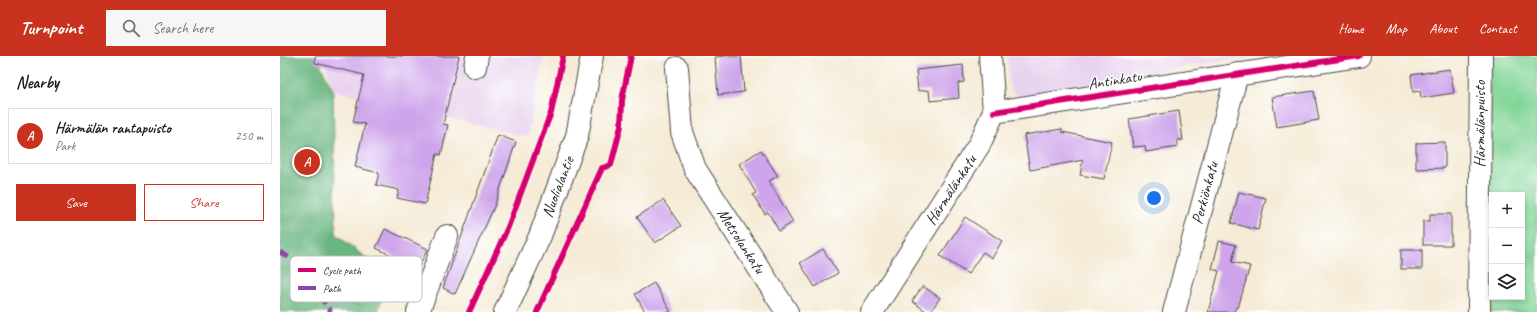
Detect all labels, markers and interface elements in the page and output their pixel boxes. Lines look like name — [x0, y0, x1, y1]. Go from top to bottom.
search box — [106, 10, 386, 46]
text: Turnpoint — [20, 16, 82, 40]
icon: search — [120, 17, 142, 39]
text: Search here — [152, 19, 214, 38]
text: Home — [1338, 20, 1364, 37]
text: Map — [1386, 20, 1407, 37]
text: About — [1429, 20, 1457, 37]
text: Contact — [1479, 20, 1517, 37]
street label: Antinkatu — [1087, 66, 1144, 94]
text: Nearby — [16, 72, 59, 93]
street label: Härmälänpuisto — [1470, 79, 1490, 167]
text: Härmälän rantapuisto — [55, 119, 171, 138]
text: A — [27, 128, 33, 144]
text: 250 m — [235, 128, 263, 144]
text: Park — [55, 138, 76, 154]
pin: A — [294, 147, 320, 177]
street label: Härmälänkatu — [921, 150, 982, 229]
street label: Nuolialantie — [537, 152, 579, 220]
street label: Perkiönkatu — [1187, 159, 1223, 226]
button: Save — [16, 184, 136, 221]
button: Share — [144, 184, 264, 221]
your location — [1144, 188, 1164, 208]
map controls — [1489, 192, 1525, 300]
button: + — [1489, 192, 1525, 228]
street label: Metsolankatu — [713, 205, 770, 278]
button: − — [1489, 228, 1525, 264]
legend — [290, 256, 422, 302]
text: Cycle path — [323, 263, 362, 277]
button: layers — [1489, 264, 1525, 300]
text: Path — [323, 281, 342, 295]

